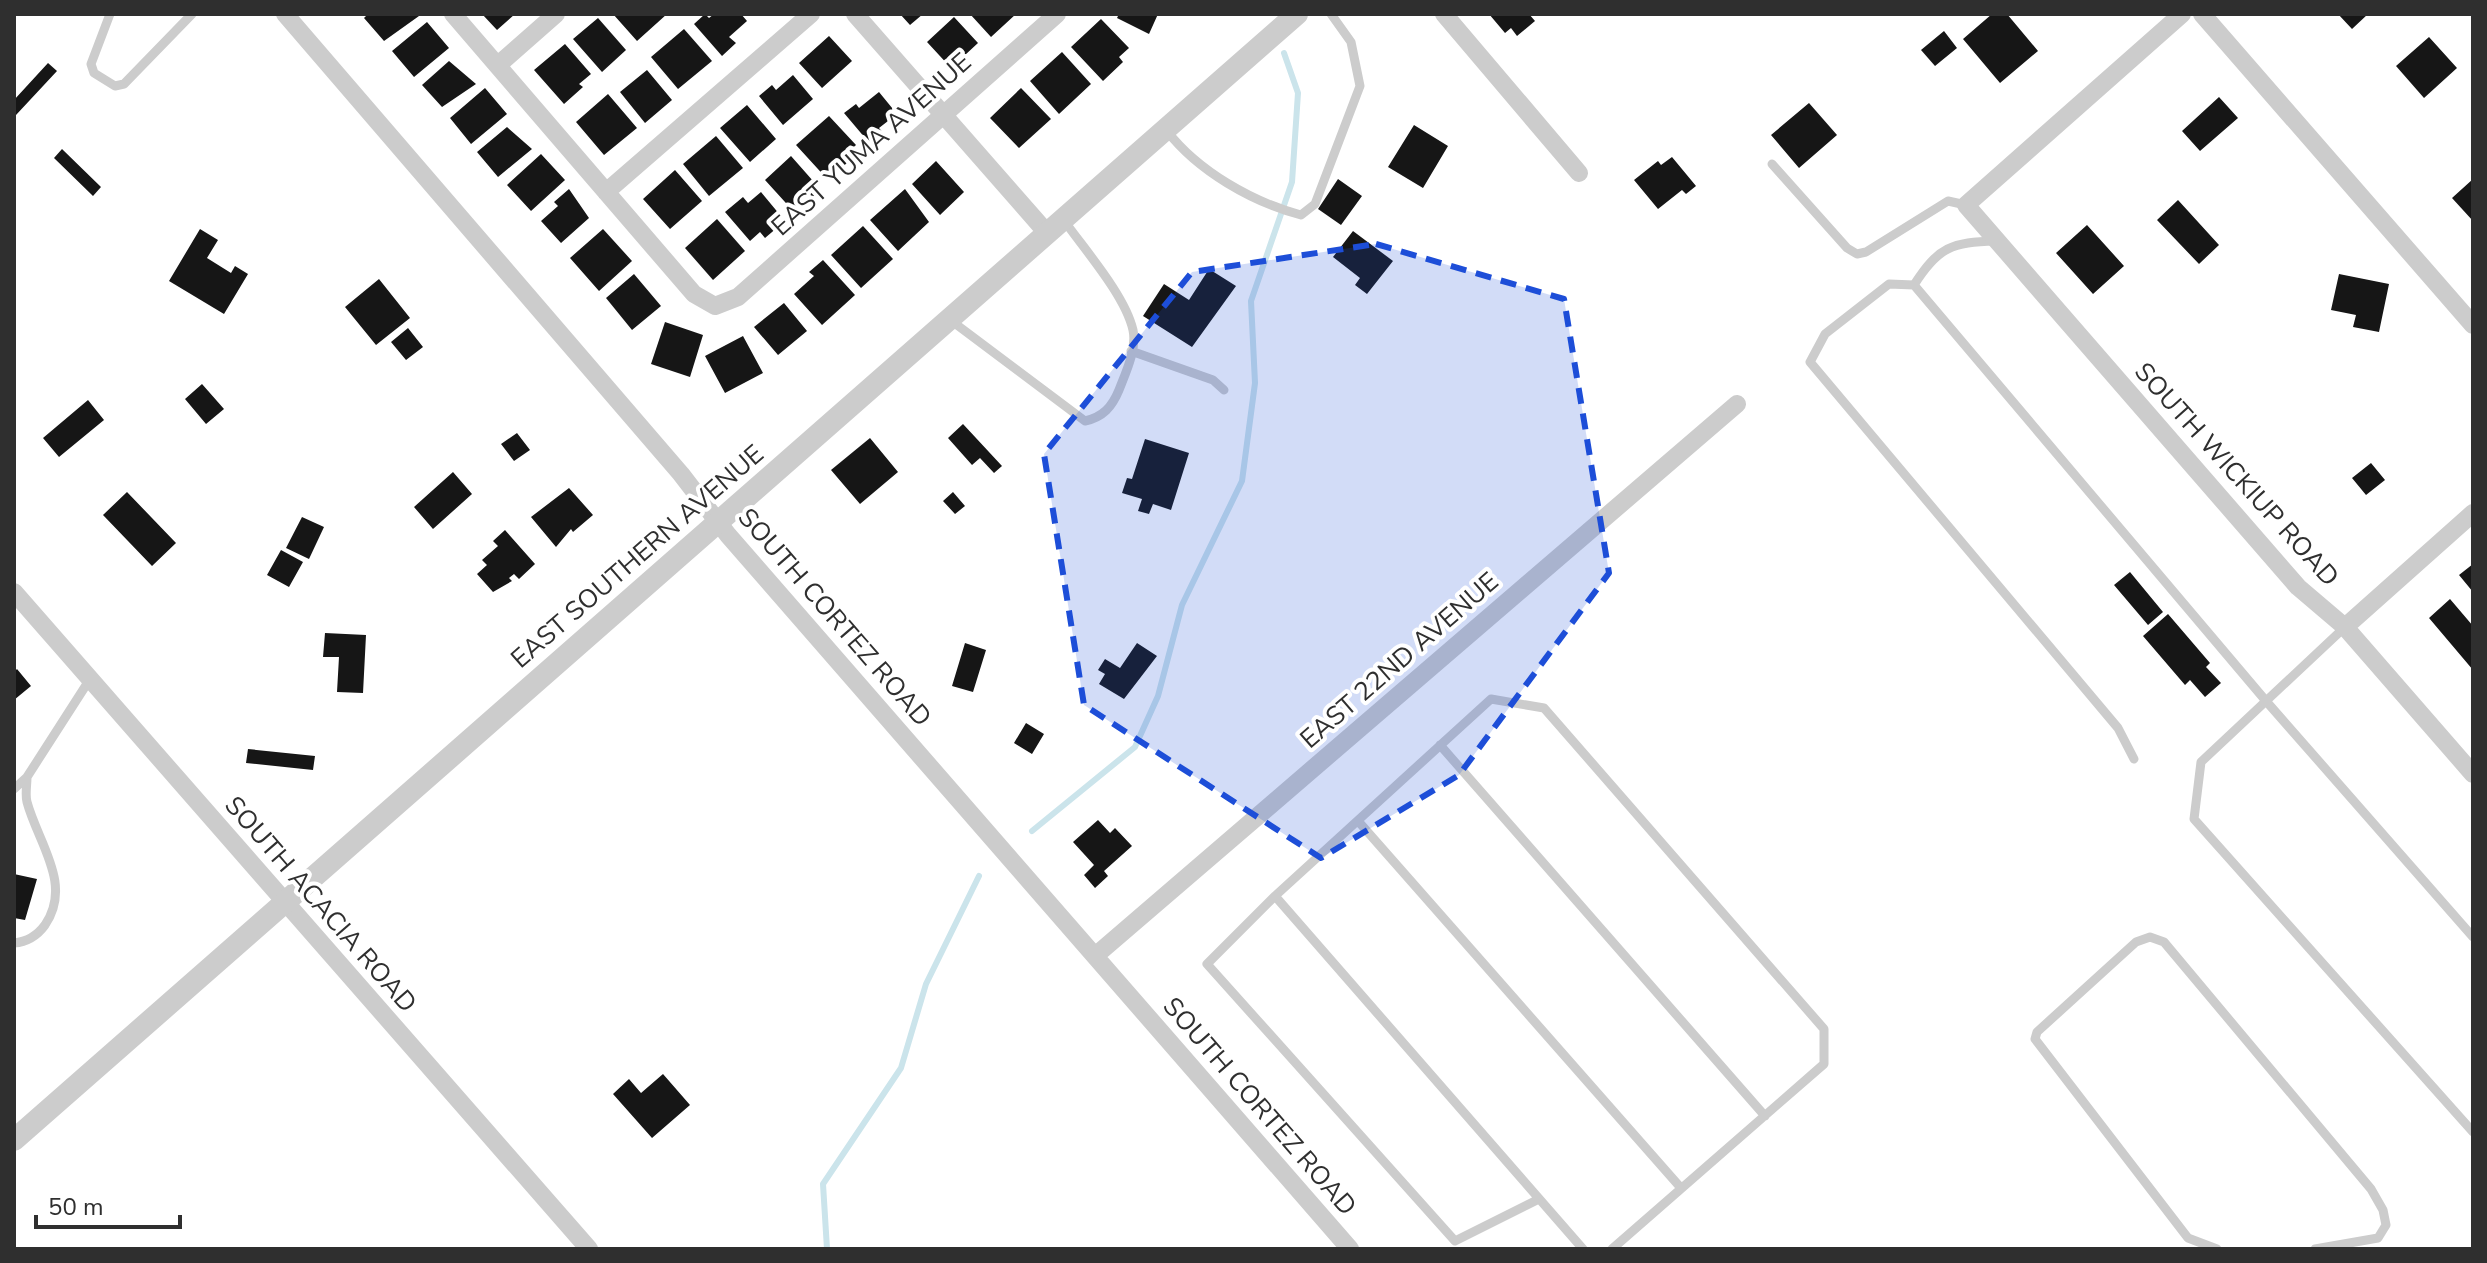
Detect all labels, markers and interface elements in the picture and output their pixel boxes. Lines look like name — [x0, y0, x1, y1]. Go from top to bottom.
street label: EAST YUMA AVENUE — [764, 45, 979, 244]
street label: SOUTH WICKIUP ROAD — [2127, 355, 2347, 594]
street label: EAST SOUTHERN AVENUE — [504, 437, 771, 676]
street label: SOUTH CORTEZ ROAD — [730, 501, 939, 734]
street label: EAST 22ND AVENUE — [1293, 565, 1506, 756]
street label: SOUTH ACACIA ROAD — [217, 789, 424, 1020]
street label: SOUTH CORTEZ ROAD — [1155, 990, 1364, 1223]
scale bar — [36, 1179, 180, 1229]
text: 50 m — [48, 1191, 104, 1223]

